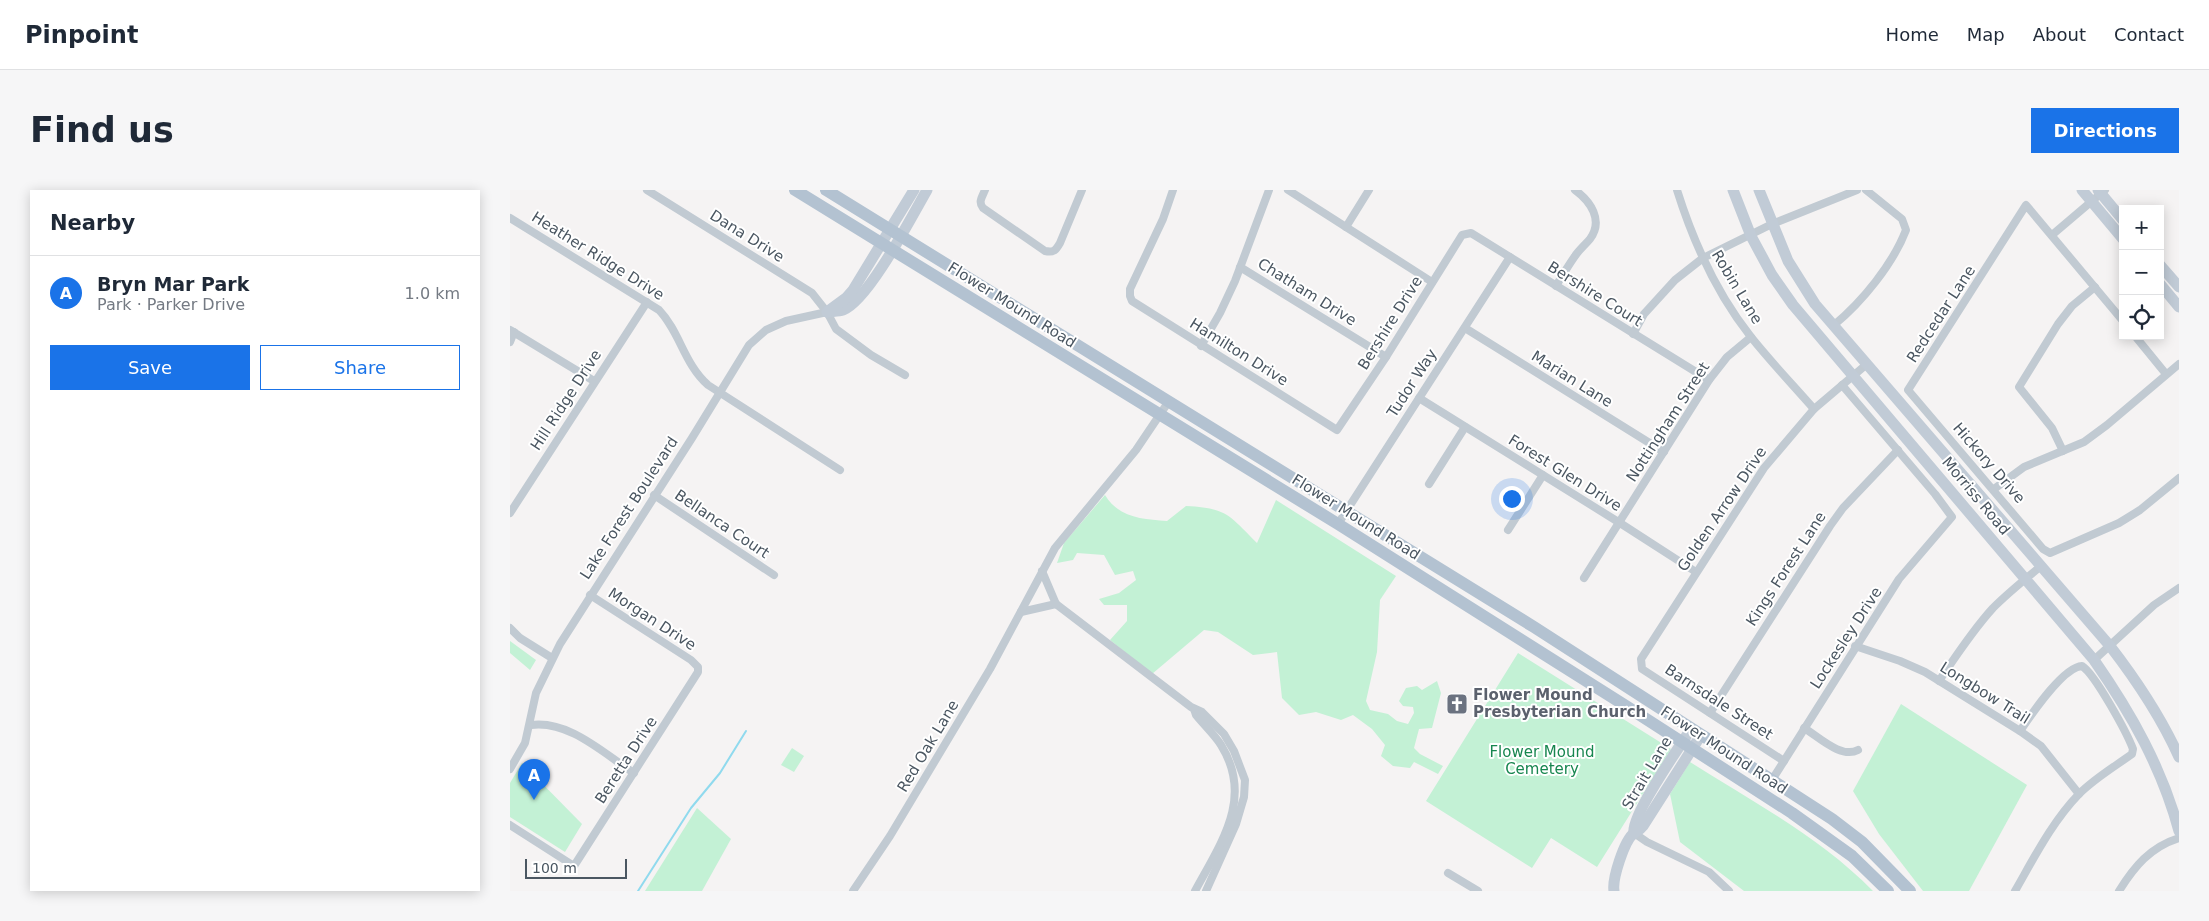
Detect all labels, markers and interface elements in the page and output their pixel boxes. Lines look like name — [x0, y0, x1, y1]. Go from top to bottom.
text: Pinpoint — [25, 21, 138, 49]
text: Home — [1886, 24, 1939, 45]
text: Map — [1967, 24, 2005, 45]
text: About — [2033, 24, 2086, 45]
text: Contact — [2114, 24, 2184, 45]
button: Directions — [2031, 108, 2179, 153]
text: Find us — [30, 110, 174, 150]
map controls — [2119, 205, 2164, 340]
button: + — [2119, 205, 2164, 250]
street label: Dana Drive — [707, 206, 787, 266]
street label: Heather Ridge Drive — [528, 208, 668, 304]
text: Nearby — [50, 211, 135, 235]
street label: Robin Lane — [1708, 247, 1766, 327]
button: − — [2119, 250, 2164, 295]
street label: Chatham Drive — [1254, 254, 1360, 330]
street label: Flower Mound Road — [945, 258, 1079, 352]
street label: Bershire Court — [1544, 258, 1646, 330]
street label: Redcedar Lane — [1903, 262, 1979, 366]
text: Bryn Mar Park — [97, 273, 249, 295]
street label: Bershire Drive — [1354, 273, 1426, 373]
text: A — [60, 284, 72, 303]
text: 1.0 km — [405, 284, 460, 303]
text: Park · Parker Drive — [97, 295, 245, 314]
button: locate — [2119, 295, 2164, 340]
street label: Hamilton Drive — [1186, 314, 1292, 390]
button: Save — [50, 345, 250, 390]
button: Share — [260, 345, 460, 390]
street label: Tudor Way — [1383, 345, 1441, 421]
street label: Hill Ridge Drive — [527, 346, 605, 454]
street label: Marian Lane — [1528, 347, 1616, 411]
street label: Nottingham Street — [1623, 359, 1713, 485]
street label: Hickory Drive — [1949, 419, 2029, 507]
street label: Forest Glen Drive — [1505, 431, 1625, 515]
street label: Lake Forest Boulevard — [576, 433, 682, 583]
street label: Golden Arrow Drive — [1674, 443, 1770, 575]
street label: Morriss Road — [1938, 453, 2014, 539]
street label: Flower Mound Road — [1289, 470, 1423, 564]
street label: Bellanca Court — [671, 486, 773, 562]
your location — [1499, 486, 1525, 512]
street label: Kings Forest Lane — [1742, 508, 1830, 630]
street label: Morgan Drive — [605, 584, 699, 654]
street label: Lockesley Drive — [1806, 584, 1886, 692]
street label: Longbow Trail — [1937, 658, 2033, 728]
street label: Barnsdale Street — [1662, 660, 1776, 744]
place label: Flower Mound Presbyterian Church — [1473, 686, 1646, 721]
church icon: Flower Mound Presbyterian Church — [1445, 692, 1469, 716]
street label: Red Oak Lane — [893, 697, 963, 795]
street label: Flower Mound Road — [1657, 702, 1791, 798]
street label: Beretta Drive — [591, 713, 661, 807]
street label: Strait Lane — [1618, 733, 1676, 813]
park label: Flower Mound Cemetery — [1489, 743, 1595, 778]
pin: A — [518, 759, 550, 800]
scale bar — [525, 856, 628, 879]
text: 100 m — [532, 860, 577, 876]

